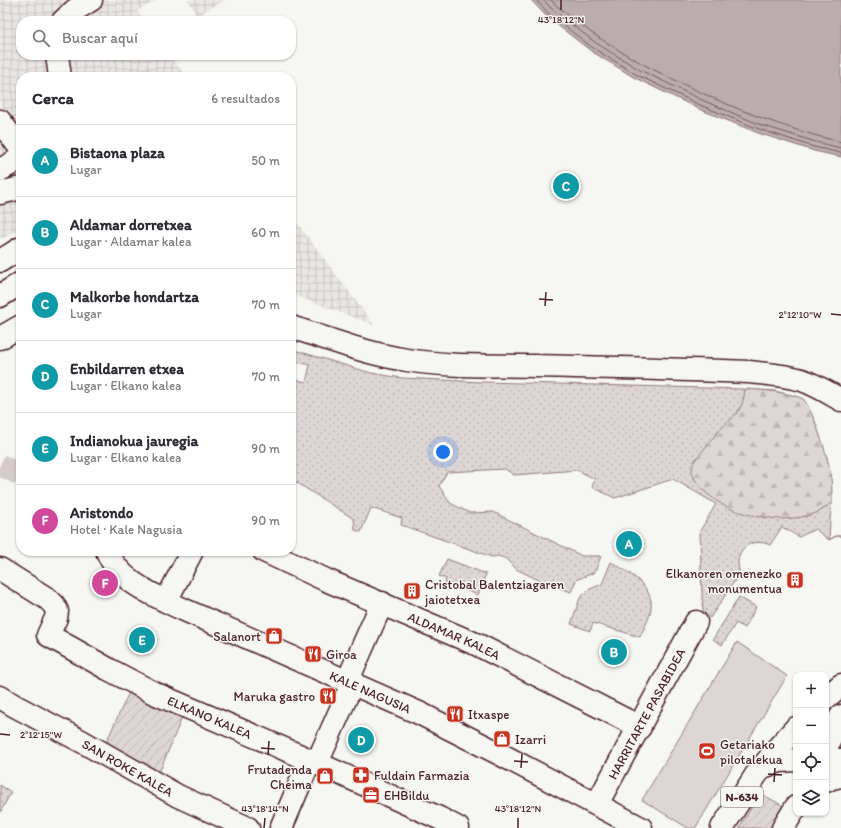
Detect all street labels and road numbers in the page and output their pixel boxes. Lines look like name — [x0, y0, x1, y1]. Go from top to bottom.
street label: ALDAMAR KALEA — [406, 608, 503, 663]
street label: HARRITARTE PASABIDEA — [606, 645, 688, 781]
street label: KALE NAGUSIA — [328, 667, 414, 716]
street label: ELKANO KALEA — [165, 692, 255, 742]
street label: SAN ROKE KALEA — [80, 736, 176, 800]
road number: N-634 — [721, 787, 763, 807]

